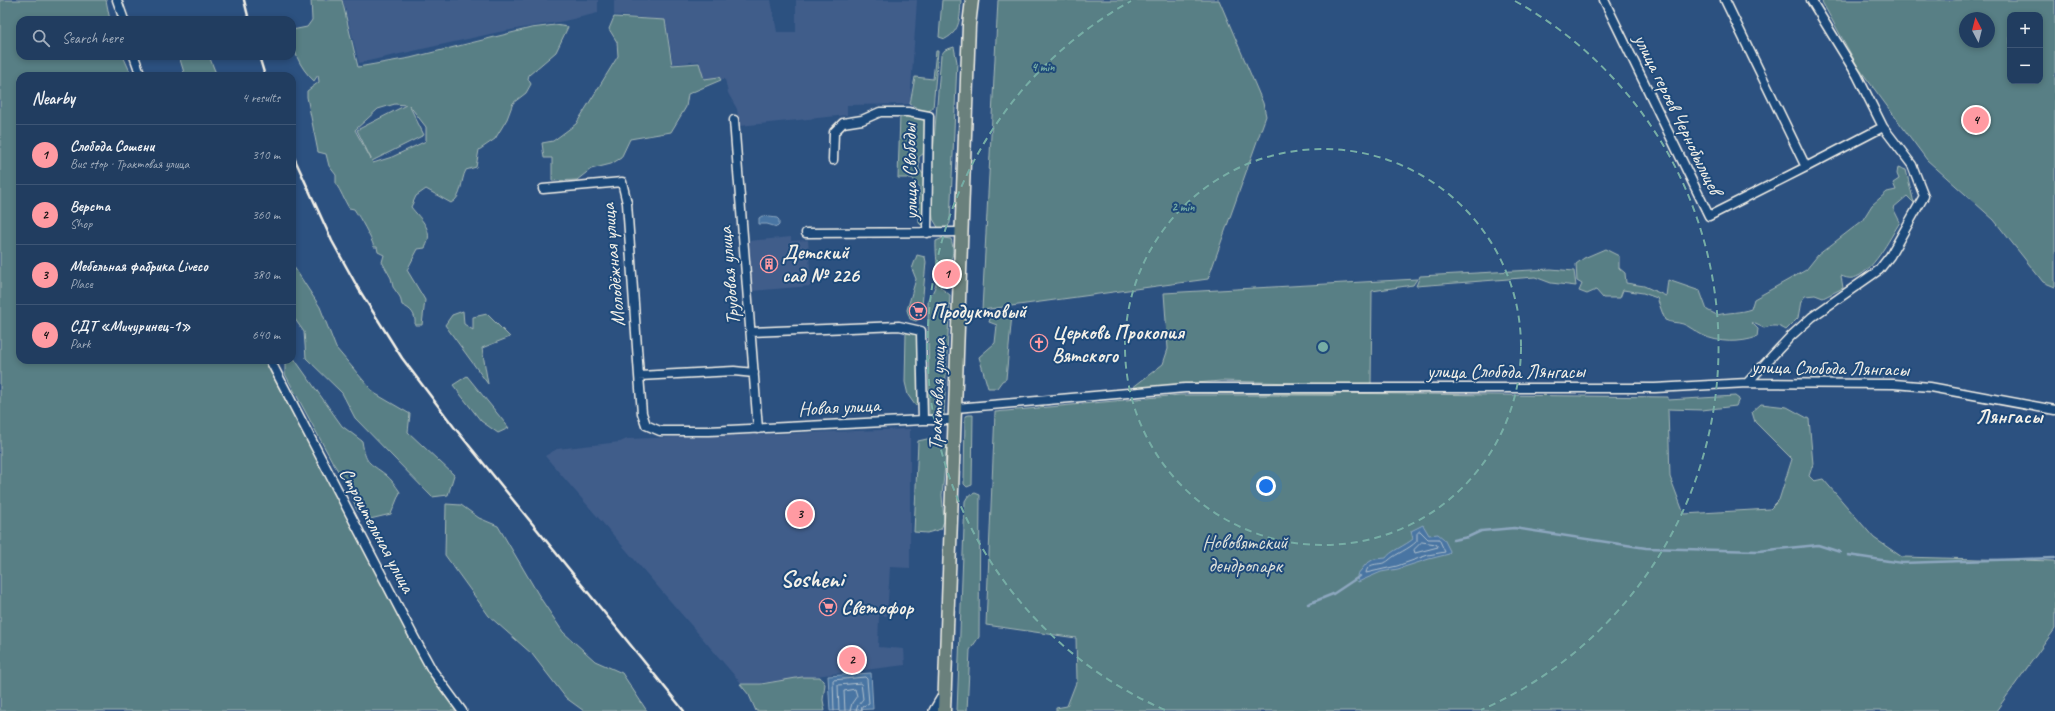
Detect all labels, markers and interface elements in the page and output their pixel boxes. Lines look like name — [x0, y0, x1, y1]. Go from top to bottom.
north arrow — [1959, 12, 1995, 48]
map controls — [2007, 12, 2043, 84]
button: + — [2007, 12, 2043, 48]
search box — [16, 16, 296, 60]
icon: search — [30, 27, 52, 49]
text: Search here — [62, 29, 123, 48]
street label: улица героев Чернобыльцев — [1628, 29, 1730, 203]
button: − — [2007, 48, 2043, 84]
text: 4 min — [1032, 59, 1055, 75]
text: Nearby — [32, 88, 75, 109]
text: 4 results — [242, 90, 280, 106]
pin: 4 — [1963, 105, 1989, 135]
street label: улица Свободы — [897, 122, 923, 221]
text: Слобода Сошени — [70, 137, 154, 156]
text: 1 — [42, 147, 48, 163]
text: 310 m — [252, 147, 280, 163]
text: Bus stop · Трактовая улица — [70, 156, 189, 172]
text: Верста — [70, 197, 110, 216]
text: 2 min — [1172, 199, 1195, 215]
street label: Молодёжная улица — [595, 200, 631, 328]
text: 2 — [42, 207, 48, 223]
text: 360 m — [252, 207, 280, 223]
text: Shop — [70, 216, 92, 232]
street label: Трудовая улица — [712, 225, 746, 326]
place label: Детский сад № 226 — [782, 240, 861, 288]
building icon: Детский сад № 226 — [759, 254, 779, 274]
text: Мебельная фабрика Liveco — [70, 257, 208, 276]
pin: 1 — [934, 259, 960, 289]
text: 3 — [42, 267, 48, 283]
text: 380 m — [252, 267, 280, 283]
text: Place — [70, 276, 93, 292]
place label: Продуктовый — [931, 299, 1028, 325]
supermarket icon: Продуктовый — [908, 301, 928, 321]
text: СДТ «Мичуринец-1» — [70, 317, 191, 336]
place label: Церковь Прокопия Вятского — [1052, 320, 1185, 368]
text: 4 — [42, 327, 48, 343]
text: 640 m — [252, 327, 280, 343]
church icon: Церковь Прокопия Вятского — [1029, 333, 1049, 353]
text: Park — [70, 336, 91, 352]
street label: Трактовая улица — [923, 336, 951, 451]
centre of rings — [1316, 340, 1330, 354]
street label: улица Слобода Лянгасы — [1750, 354, 1911, 382]
street label: улица Слобода Лянгасы — [1426, 359, 1586, 384]
street label: Новая улица — [798, 392, 882, 422]
district label: Лянгасы — [1976, 403, 2045, 429]
street label: Строительная улица — [333, 463, 421, 599]
your location — [1256, 476, 1276, 496]
pin: 3 — [787, 499, 813, 529]
park label: Нововятский дендропарк — [1202, 530, 1289, 578]
district label: Sosheni — [780, 564, 847, 594]
place label: Светофор — [841, 595, 914, 620]
supermarket icon: Светофор — [818, 597, 838, 617]
pin: 2 — [839, 645, 865, 675]

